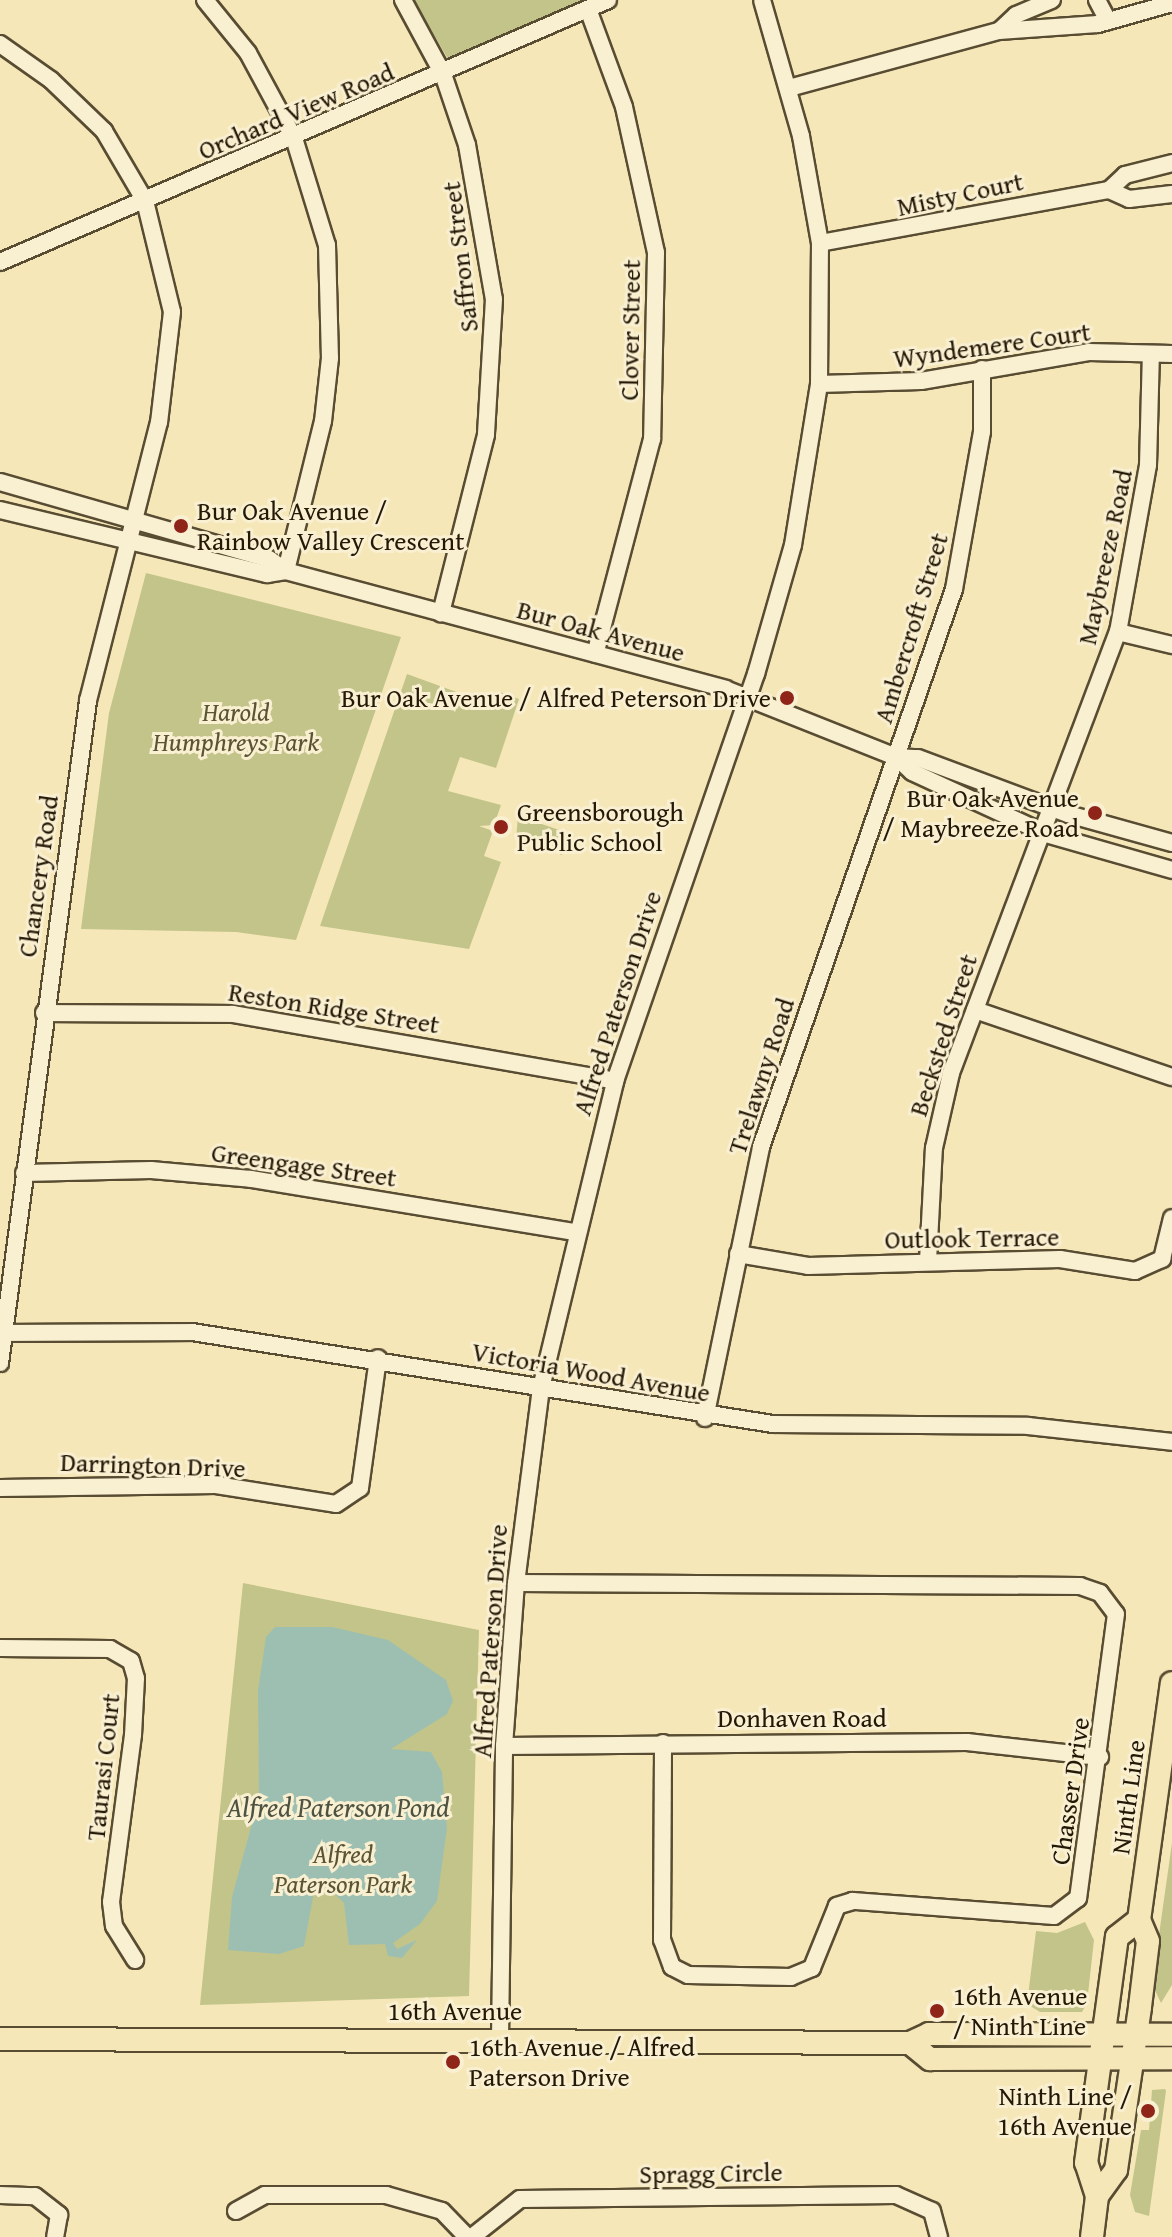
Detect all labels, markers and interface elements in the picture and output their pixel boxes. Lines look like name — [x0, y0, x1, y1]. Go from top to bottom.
street label: Orchard View Road — [194, 56, 398, 166]
street label: Misty Court — [894, 165, 1026, 223]
street label: Saffron Street — [435, 180, 485, 334]
street label: Clover Street — [613, 259, 647, 401]
street label: Wyndemere Court — [891, 316, 1093, 374]
street label: Maybreeze Road — [1071, 466, 1139, 648]
place label: Bur Oak Avenue / Rainbow Valley Crescent — [197, 495, 464, 556]
marker: Bur Oak Avenue / Rainbow Valley Crescent — [172, 517, 190, 535]
street label: Ambercroft Street — [867, 529, 955, 727]
street label: Bur Oak Avenue — [514, 594, 688, 668]
place label: Bur Oak Avenue / Alfred Peterson Drive — [341, 682, 771, 714]
marker: Bur Oak Avenue / Alfred Peterson Drive — [778, 689, 796, 707]
park label: Harold Humphreys Park — [153, 696, 319, 758]
place label: Bur Oak Avenue / Maybreeze Road — [883, 782, 1079, 844]
street label: Chancery Road — [11, 793, 65, 959]
place label: Greensborough Public School — [517, 796, 684, 858]
marker: Bur Oak Avenue / Maybreeze Road — [1086, 804, 1104, 822]
marker: Greensborough Public School — [492, 818, 510, 836]
street label: Alfred Paterson Drive — [566, 887, 668, 1119]
street label: Becksted Street — [902, 950, 984, 1120]
street label: Reston Ridge Street — [226, 976, 442, 1040]
street label: Trelawny Road — [721, 994, 801, 1158]
street label: Greengage Street — [209, 1137, 399, 1193]
street label: Outlook Terrace — [884, 1221, 1060, 1255]
street label: Victoria Wood Avenue — [469, 1336, 713, 1408]
street label: Darrington Drive — [60, 1446, 246, 1484]
street label: Alfred Paterson Drive — [466, 1523, 514, 1759]
street label: Taurasi Court — [80, 1692, 126, 1842]
street label: Donhaven Road — [717, 1702, 887, 1734]
street label: Chasser Drive — [1044, 1715, 1096, 1867]
street label: Ninth Line — [1105, 1738, 1151, 1856]
water label: Alfred Paterson Pond — [226, 1790, 450, 1824]
park label: Alfred Paterson Park — [274, 1838, 412, 1900]
place label: 16th Avenue / Ninth Line — [953, 1980, 1087, 2042]
street label: 16th Avenue — [388, 1995, 522, 2027]
marker: 16th Avenue / Ninth Line — [928, 2002, 946, 2020]
place label: 16th Avenue / Alfred Paterson Drive — [469, 2031, 695, 2092]
marker: 16th Avenue / Alfred Paterson Drive — [444, 2053, 462, 2071]
place label: Ninth Line / 16th Avenue — [998, 2080, 1132, 2142]
marker: Ninth Line / 16th Avenue — [1139, 2102, 1157, 2120]
street label: Spragg Circle — [639, 2156, 783, 2190]

